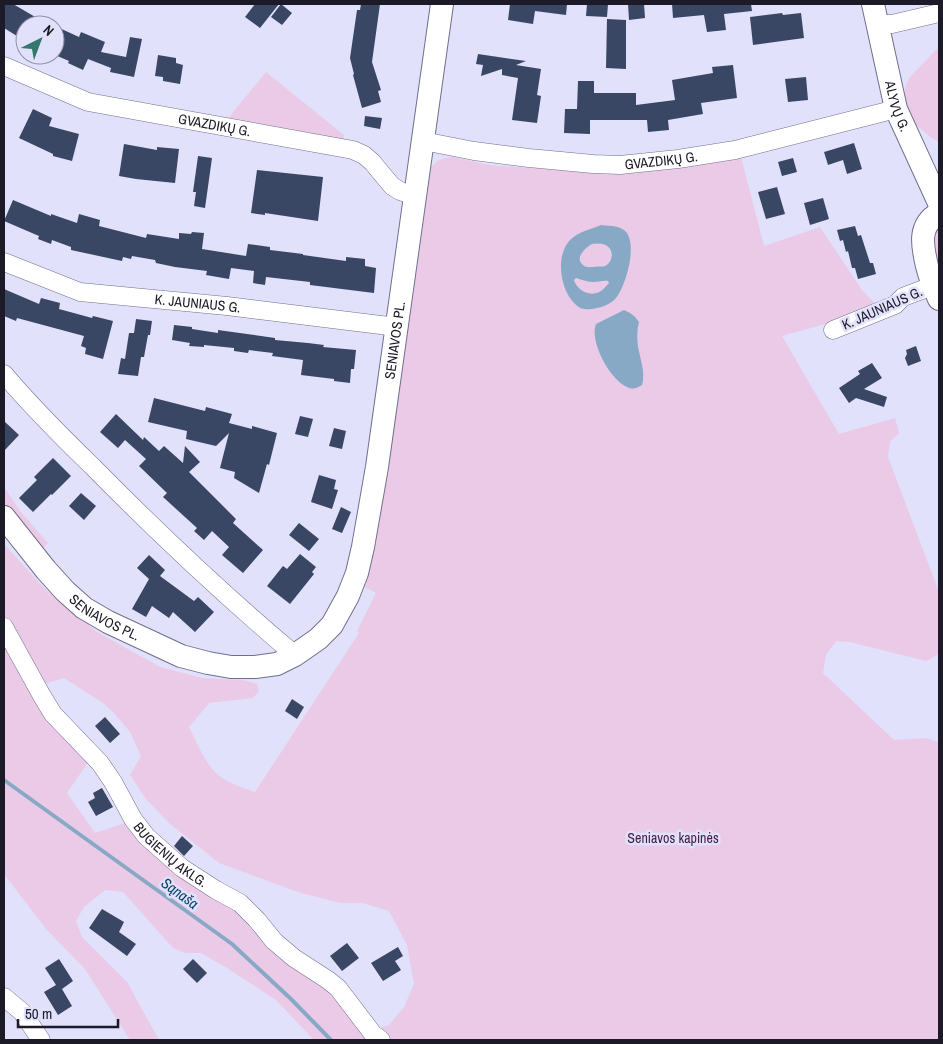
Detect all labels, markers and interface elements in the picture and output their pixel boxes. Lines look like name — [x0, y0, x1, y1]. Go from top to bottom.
north arrow — [15, 15, 65, 65]
text: N — [40, 21, 58, 40]
street label: ALYVŲ G. — [881, 78, 914, 134]
street label: GVAZDIKŲ G. — [177, 110, 252, 140]
street label: GVAZDIKŲ G. — [624, 147, 699, 173]
street label: K. JAUNIAUS G. — [839, 282, 925, 334]
street label: K. JAUNIAUS G. — [154, 290, 242, 317]
street label: SENIAVOS PL. — [380, 300, 409, 380]
street label: SENIAVOS PL. — [66, 590, 143, 645]
street label: BUGIENIŲ AKLG. — [130, 818, 211, 891]
park label: Seniavos kapinės — [627, 829, 719, 847]
water label: Sąnaša — [157, 872, 203, 914]
scale bar — [18, 996, 118, 1028]
text: 50 m — [25, 1003, 52, 1024]

